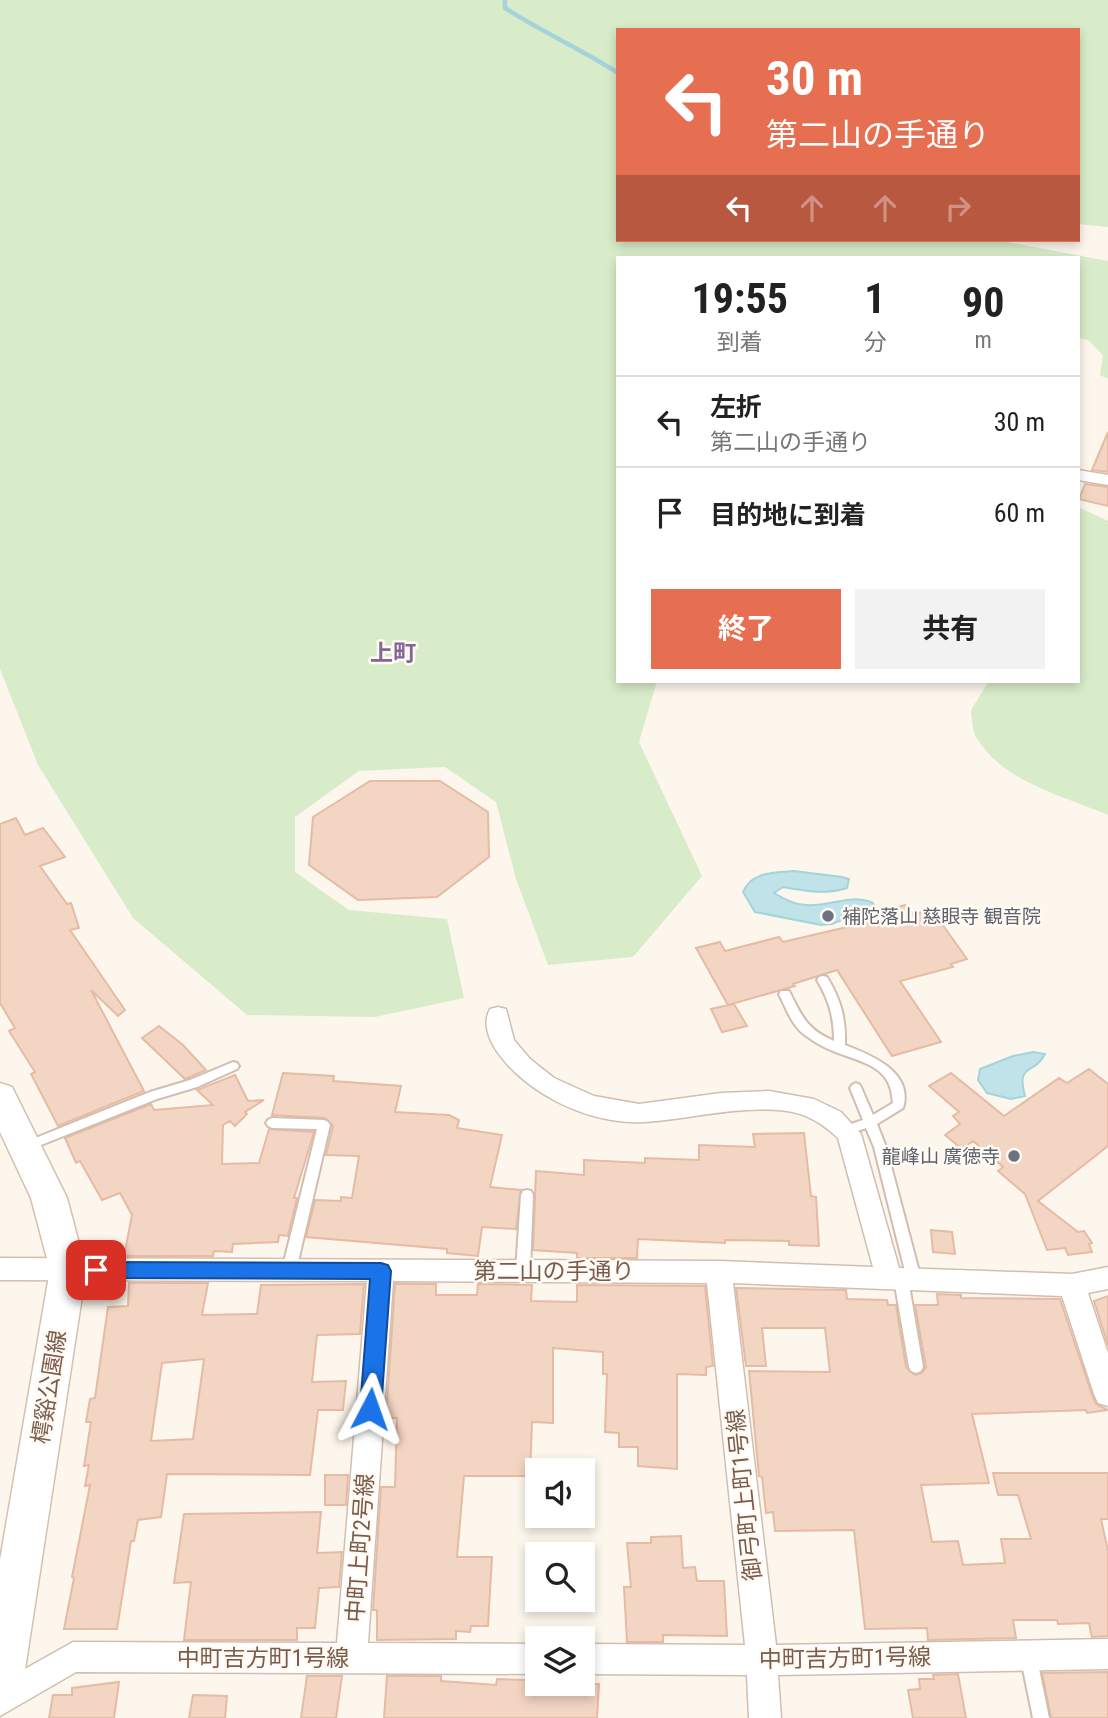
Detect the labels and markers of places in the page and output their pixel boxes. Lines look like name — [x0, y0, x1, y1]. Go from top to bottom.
place label: 補陀落山 慈眼寺 観音院 — [842, 905, 1041, 928]
marker: 補陀落山 慈眼寺 観音院 — [820, 908, 836, 924]
place label: 龍峰山 廣徳寺 — [882, 1145, 1000, 1168]
marker: 龍峰山 廣徳寺 — [1006, 1148, 1022, 1164]
pin — [66, 1240, 126, 1300]

